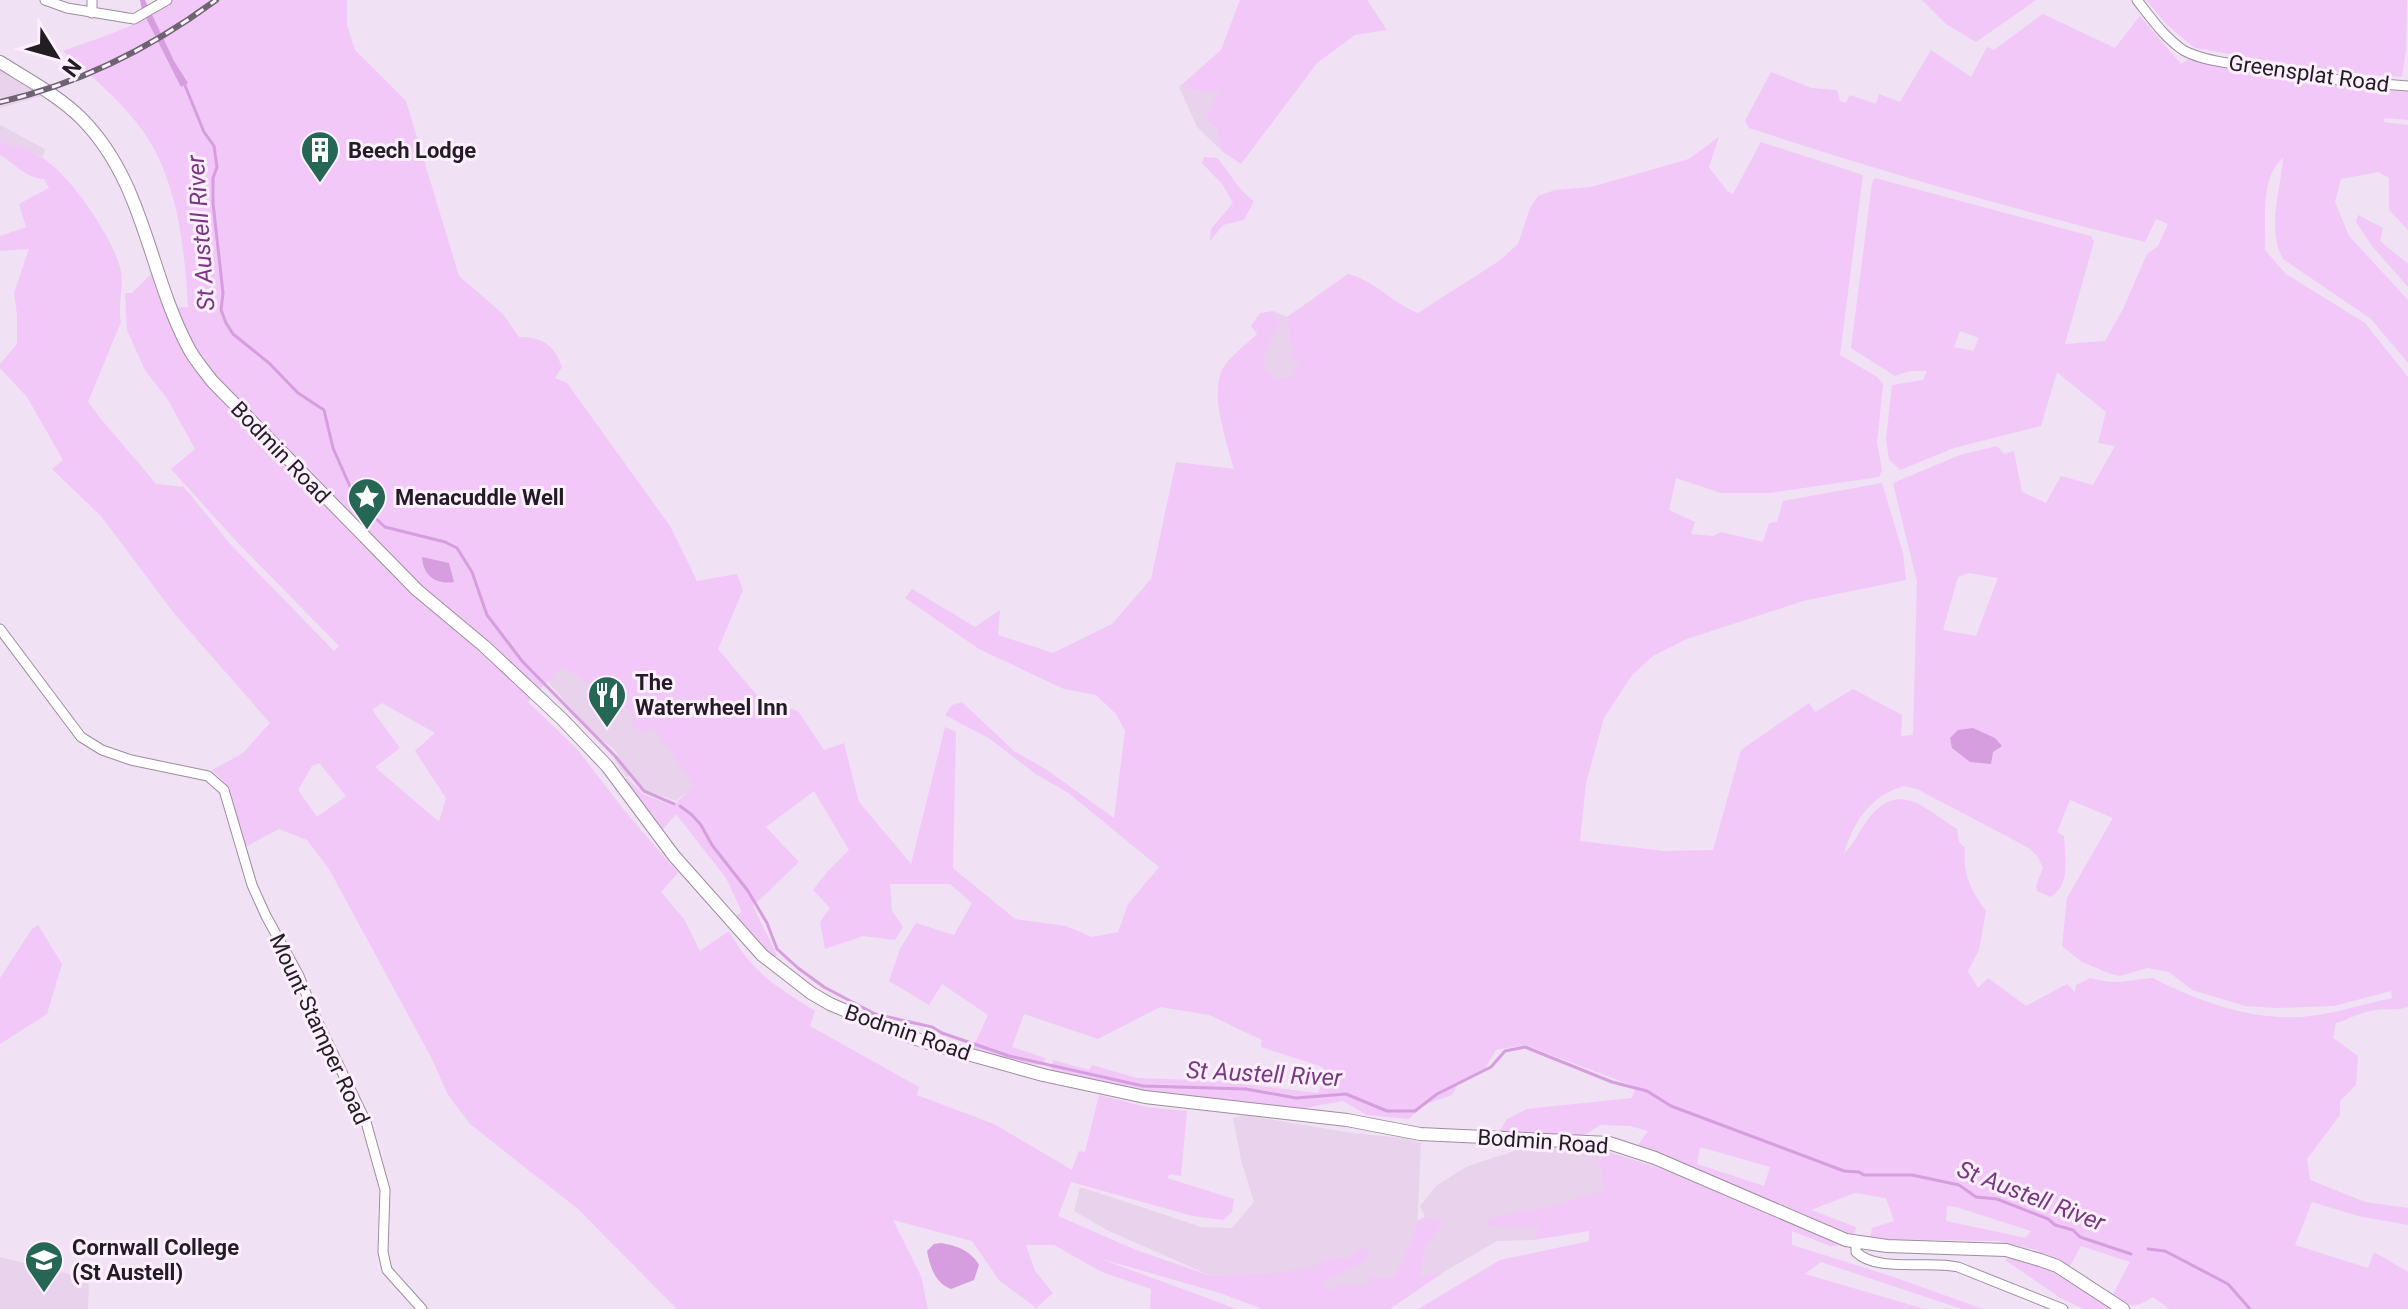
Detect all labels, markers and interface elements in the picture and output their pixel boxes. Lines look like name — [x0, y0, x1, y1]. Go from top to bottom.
north arrow — [16, 16, 96, 96]
street label: Greensplat Road — [2227, 50, 2391, 97]
text: N — [57, 54, 86, 81]
building icon: Beech Lodge — [299, 129, 341, 184]
place label: Beech Lodge — [348, 138, 476, 163]
water label: St Austell River — [182, 153, 220, 312]
street label: Bodmin Road — [226, 396, 335, 508]
place icon: Menacuddle Well — [346, 476, 388, 531]
place label: Menacuddle Well — [395, 485, 564, 510]
place label: The Waterwheel Inn — [635, 670, 788, 720]
restaurant icon: The Waterwheel Inn — [586, 674, 628, 729]
street label: Mount Stamper Road — [264, 930, 375, 1129]
street label: Bodmin Road — [842, 999, 974, 1066]
water label: St Austell River — [1185, 1056, 1344, 1092]
street label: Bodmin Road — [1477, 1124, 1609, 1159]
water label: St Austell River — [1953, 1155, 2110, 1237]
place label: Cornwall College (St Austell) — [72, 1235, 239, 1285]
school or university icon: Cornwall College (St Austell) — [23, 1239, 65, 1294]

